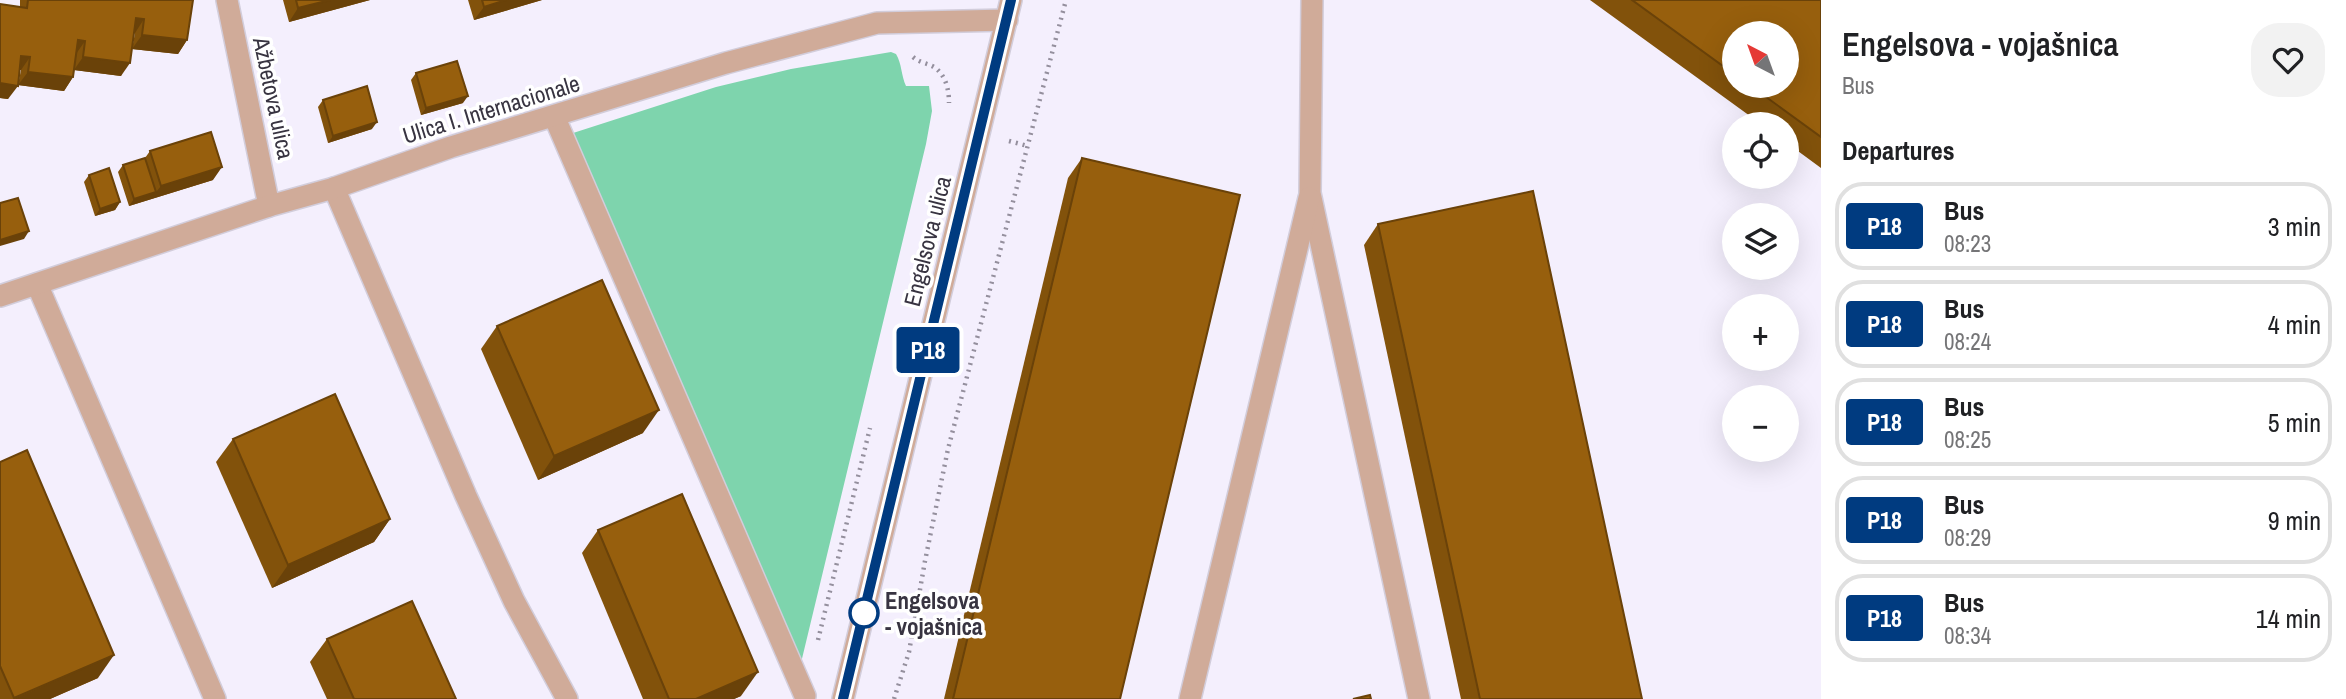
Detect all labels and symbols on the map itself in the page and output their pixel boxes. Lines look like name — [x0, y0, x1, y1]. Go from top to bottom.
north arrow — [1722, 21, 1799, 98]
street label: Ažbetova ulica — [246, 33, 302, 162]
street label: Ulica I. Internacionale — [399, 67, 583, 151]
street label: Engelsova ulica — [896, 172, 958, 309]
line badge: P18 — [888, 327, 968, 373]
place label: Engelsova - vojašnica — [885, 585, 983, 642]
marker: Engelsova - vojašnica — [849, 598, 879, 628]

